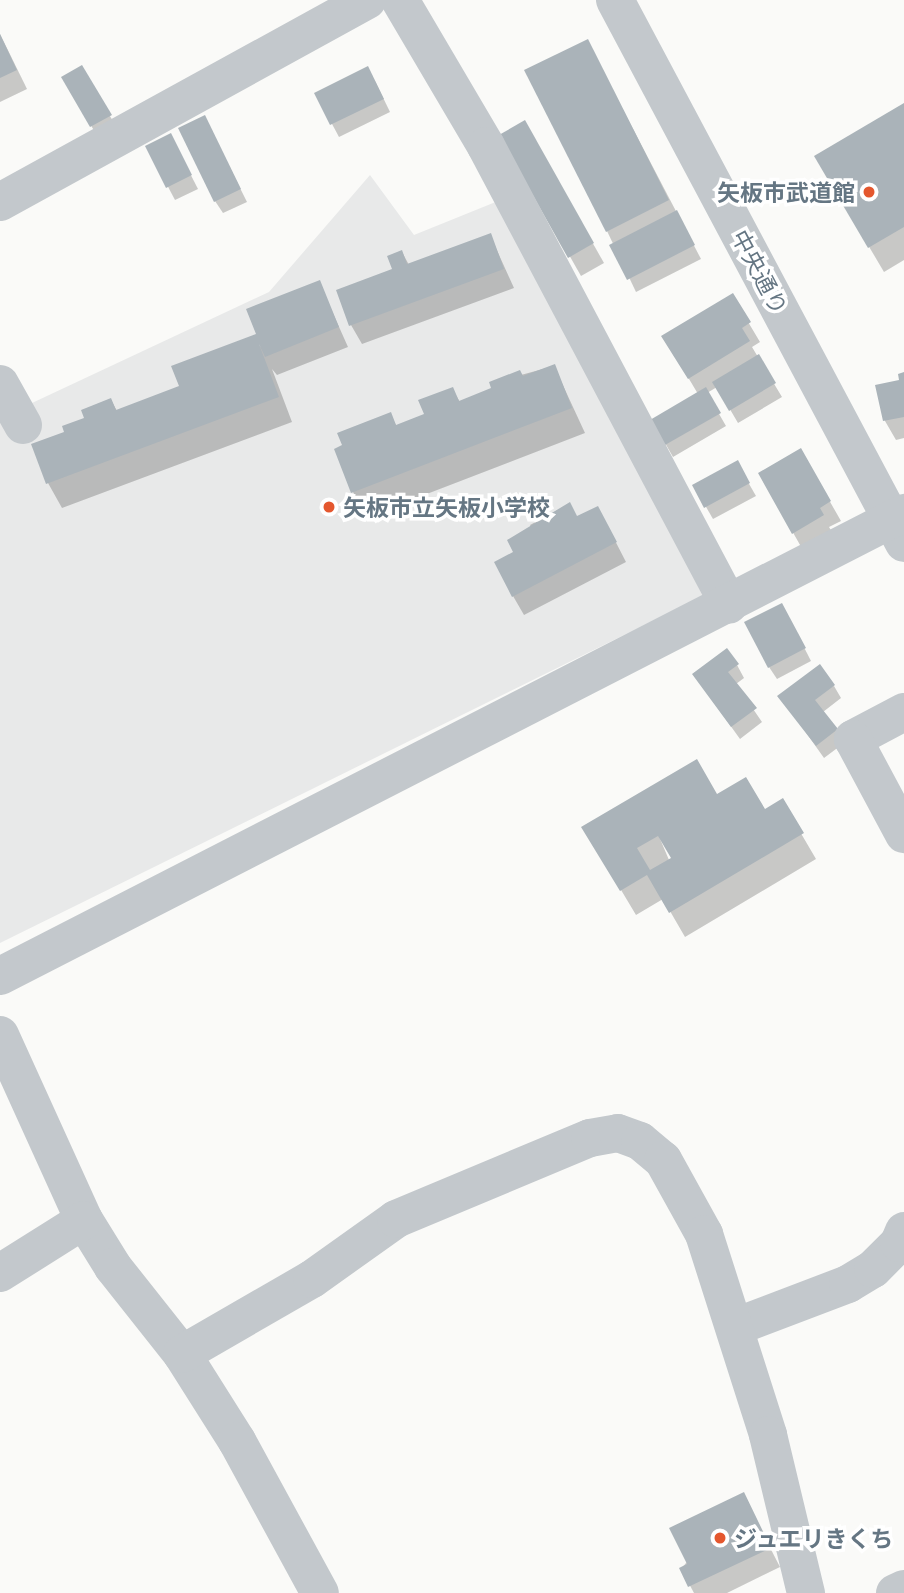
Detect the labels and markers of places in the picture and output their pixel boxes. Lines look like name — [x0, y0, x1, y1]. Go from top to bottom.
place label: 矢板市武道館 — [717, 178, 855, 206]
marker: 矢板市武道館 — [861, 184, 877, 200]
place label: 矢板市立矢板小学校 — [343, 493, 550, 521]
marker: 矢板市立矢板小学校 — [321, 499, 337, 515]
place label: ジュエリきくち — [734, 1524, 895, 1552]
marker: ジュエリきくち — [712, 1530, 728, 1546]

